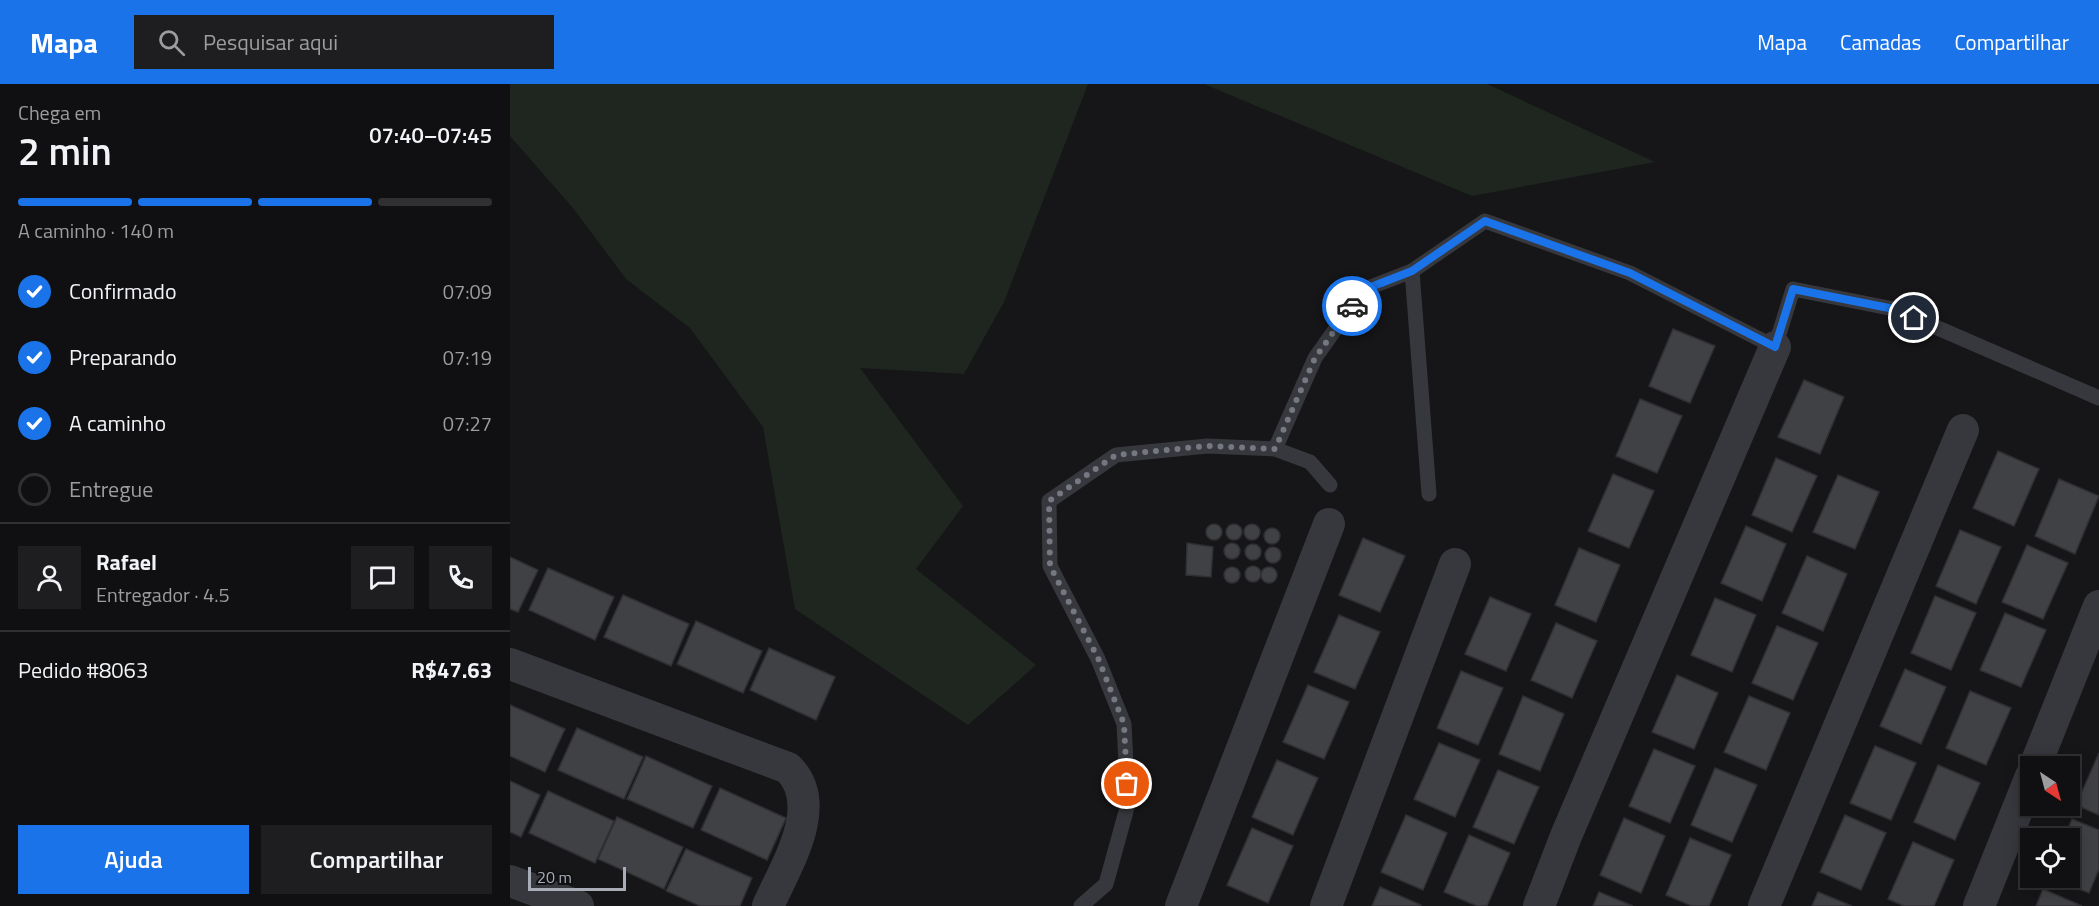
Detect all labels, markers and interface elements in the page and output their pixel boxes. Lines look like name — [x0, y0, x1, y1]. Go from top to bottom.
search box — [134, 15, 554, 69]
text: Mapa — [30, 21, 98, 64]
text: Pesquisar aqui — [203, 25, 338, 59]
icon: search — [155, 26, 188, 59]
text: Mapa — [1757, 26, 1807, 58]
text: Camadas — [1840, 26, 1921, 58]
text: Compartilhar — [1954, 26, 2069, 58]
text: Chega em — [18, 97, 101, 128]
text: 07:40–07:45 — [369, 118, 492, 152]
text: 2 min — [18, 121, 112, 180]
text: A caminho · 140 m — [18, 215, 174, 246]
text: Confirmado — [69, 274, 177, 308]
icon: check — [18, 275, 51, 308]
text: 07:09 — [443, 276, 492, 307]
courier — [1322, 276, 1382, 336]
icon: car — [1336, 290, 1369, 323]
pin — [1888, 292, 1939, 343]
icon: home — [1897, 301, 1930, 334]
text: Preparando — [69, 340, 177, 374]
icon: check — [18, 341, 51, 374]
text: 07:19 — [443, 342, 492, 373]
text: A caminho — [69, 406, 166, 440]
icon: check — [18, 407, 51, 440]
text: 07:27 — [443, 408, 492, 439]
text: Entregue — [69, 472, 153, 506]
text: Rafael — [96, 545, 157, 579]
button: person — [18, 546, 81, 609]
button: chat — [351, 546, 414, 609]
button: phone — [429, 546, 492, 609]
text: Entregador · 4.5 — [96, 579, 230, 610]
text: Pedido #8063 — [18, 653, 148, 687]
text: R$47.63 — [411, 653, 492, 687]
north arrow — [2020, 756, 2080, 816]
map controls — [2020, 756, 2080, 888]
pin — [1101, 758, 1152, 809]
icon: bag — [1110, 767, 1143, 800]
button: Ajuda — [18, 825, 249, 894]
button: Compartilhar — [261, 825, 492, 894]
button: locate — [2020, 828, 2080, 888]
scale bar — [528, 864, 626, 892]
text: 20 m — [537, 865, 572, 889]

